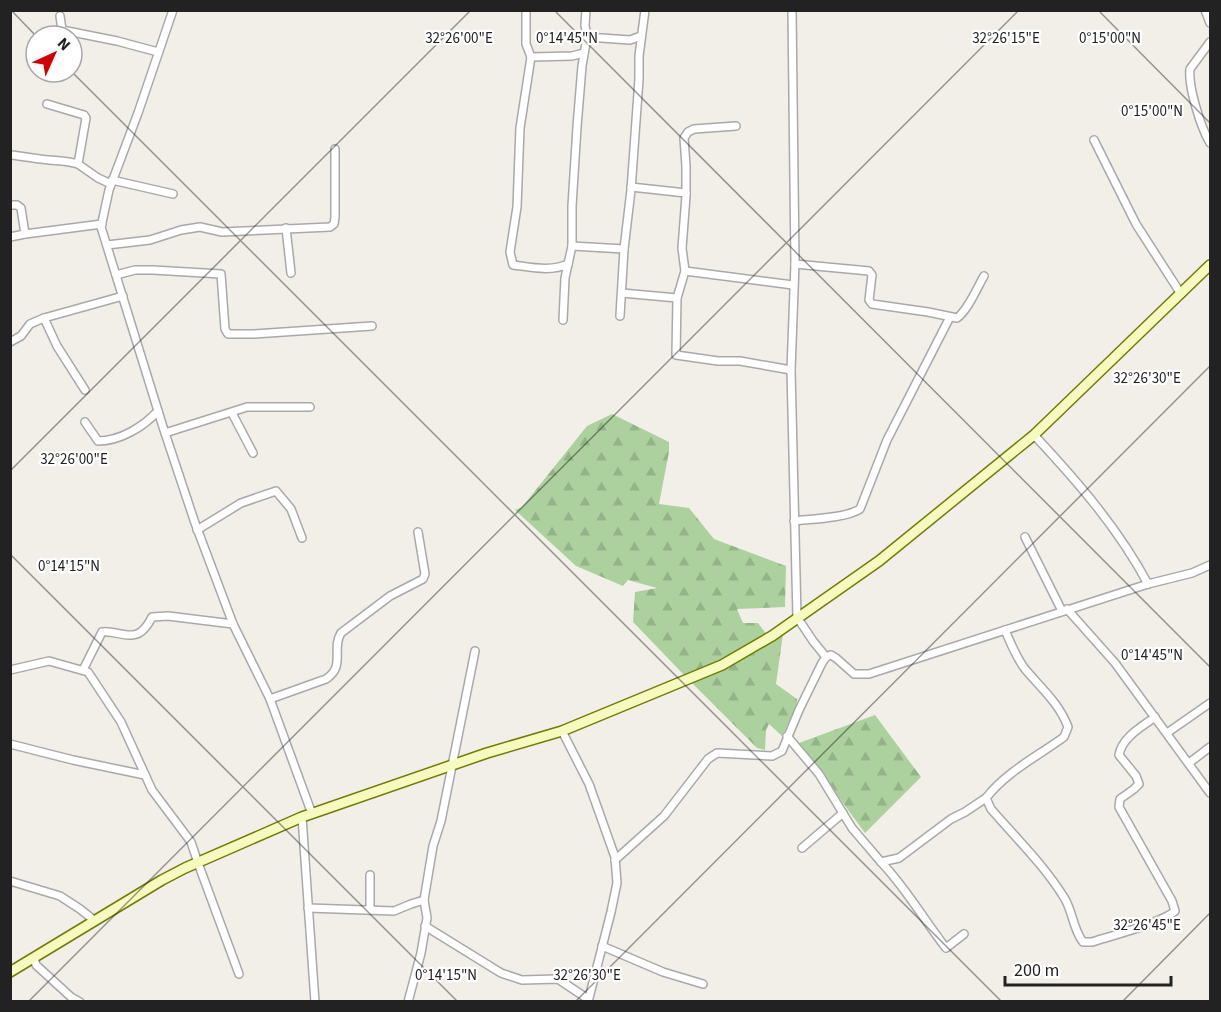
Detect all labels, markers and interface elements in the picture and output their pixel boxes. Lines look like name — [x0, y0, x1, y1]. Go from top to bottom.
north arrow — [24, 24, 84, 84]
text: 32°26'00"E — [425, 28, 493, 49]
text: 0°14'45"N — [536, 28, 598, 49]
text: 32°26'15"E — [972, 28, 1040, 49]
text: 0°15'00"N — [1079, 28, 1141, 49]
text: N — [52, 33, 75, 56]
text: 0°15'00"N — [1121, 101, 1183, 122]
text: 32°26'30"E — [1113, 368, 1181, 389]
text: 32°26'00"E — [40, 449, 108, 470]
text: 0°14'15"N — [38, 556, 100, 577]
text: 0°14'45"N — [1121, 645, 1183, 666]
text: 32°26'45"E — [1113, 915, 1181, 936]
scale bar — [1005, 949, 1172, 987]
text: 200 m — [1014, 958, 1059, 983]
text: 0°14'15"N — [415, 965, 477, 986]
text: 32°26'30"E — [553, 965, 621, 986]

